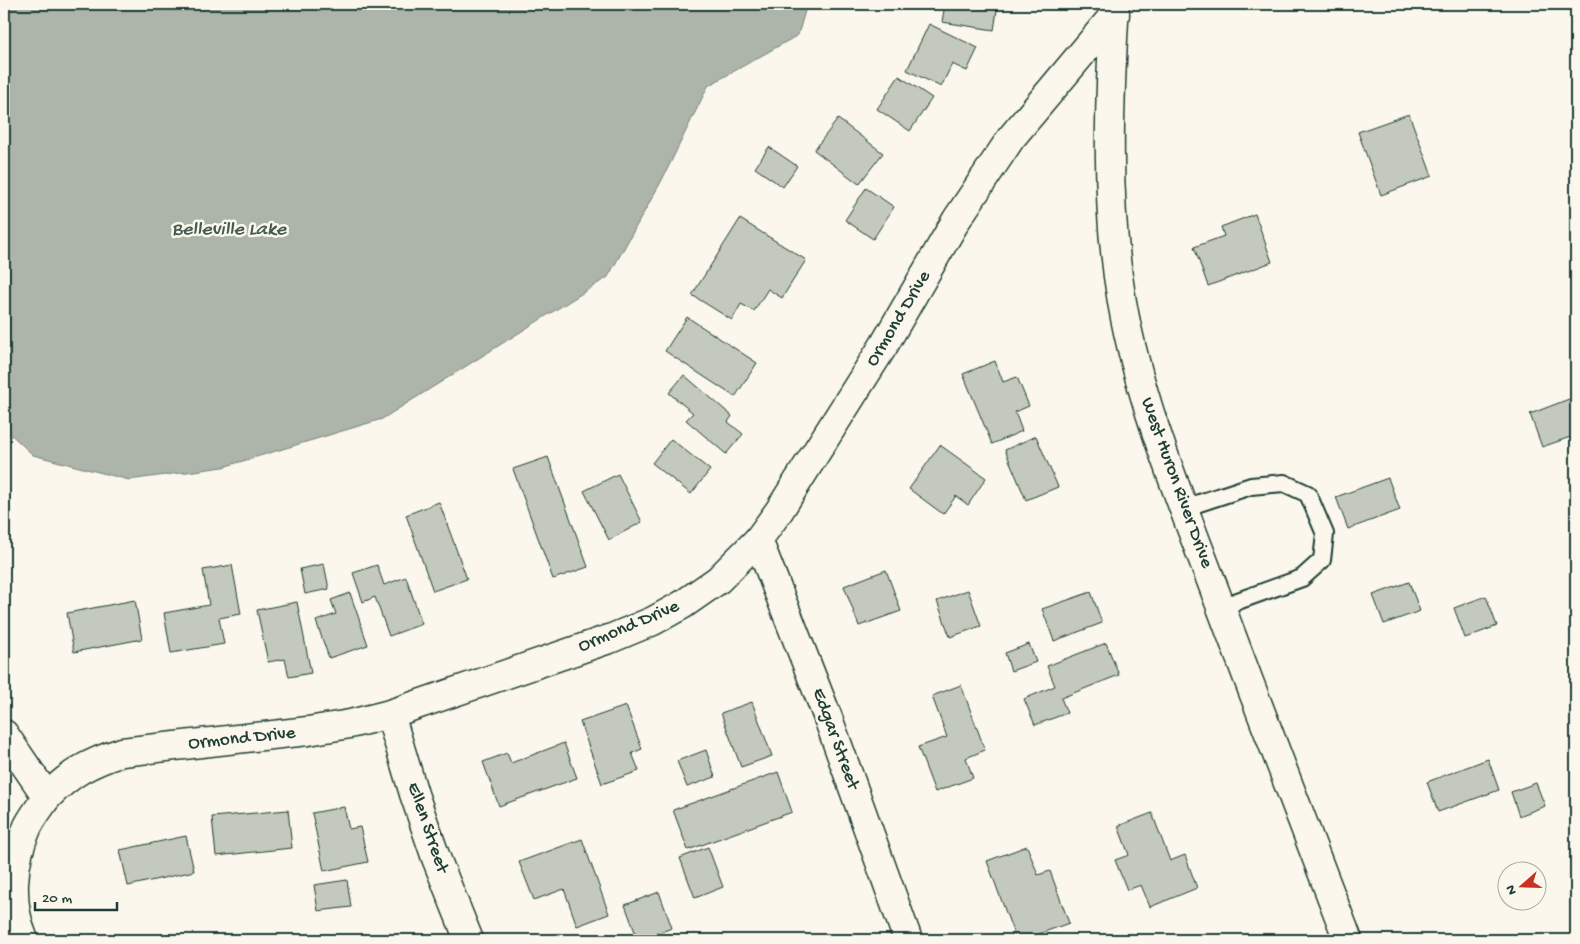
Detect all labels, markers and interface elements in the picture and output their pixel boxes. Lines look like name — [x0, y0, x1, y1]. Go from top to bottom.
water label: Belleville Lake — [172, 219, 287, 242]
street label: Ormond Drive — [861, 267, 937, 371]
street label: West Huron River Drive — [1134, 395, 1218, 572]
street label: Ormond Drive — [575, 595, 683, 659]
street label: Edgar Street — [806, 685, 865, 795]
street label: Ormond Drive — [187, 722, 297, 756]
street label: Ellen Street — [401, 780, 454, 878]
north arrow — [1498, 862, 1548, 912]
scale bar — [35, 879, 118, 911]
text: N — [1503, 882, 1522, 897]
text: 20 m — [42, 890, 72, 908]

